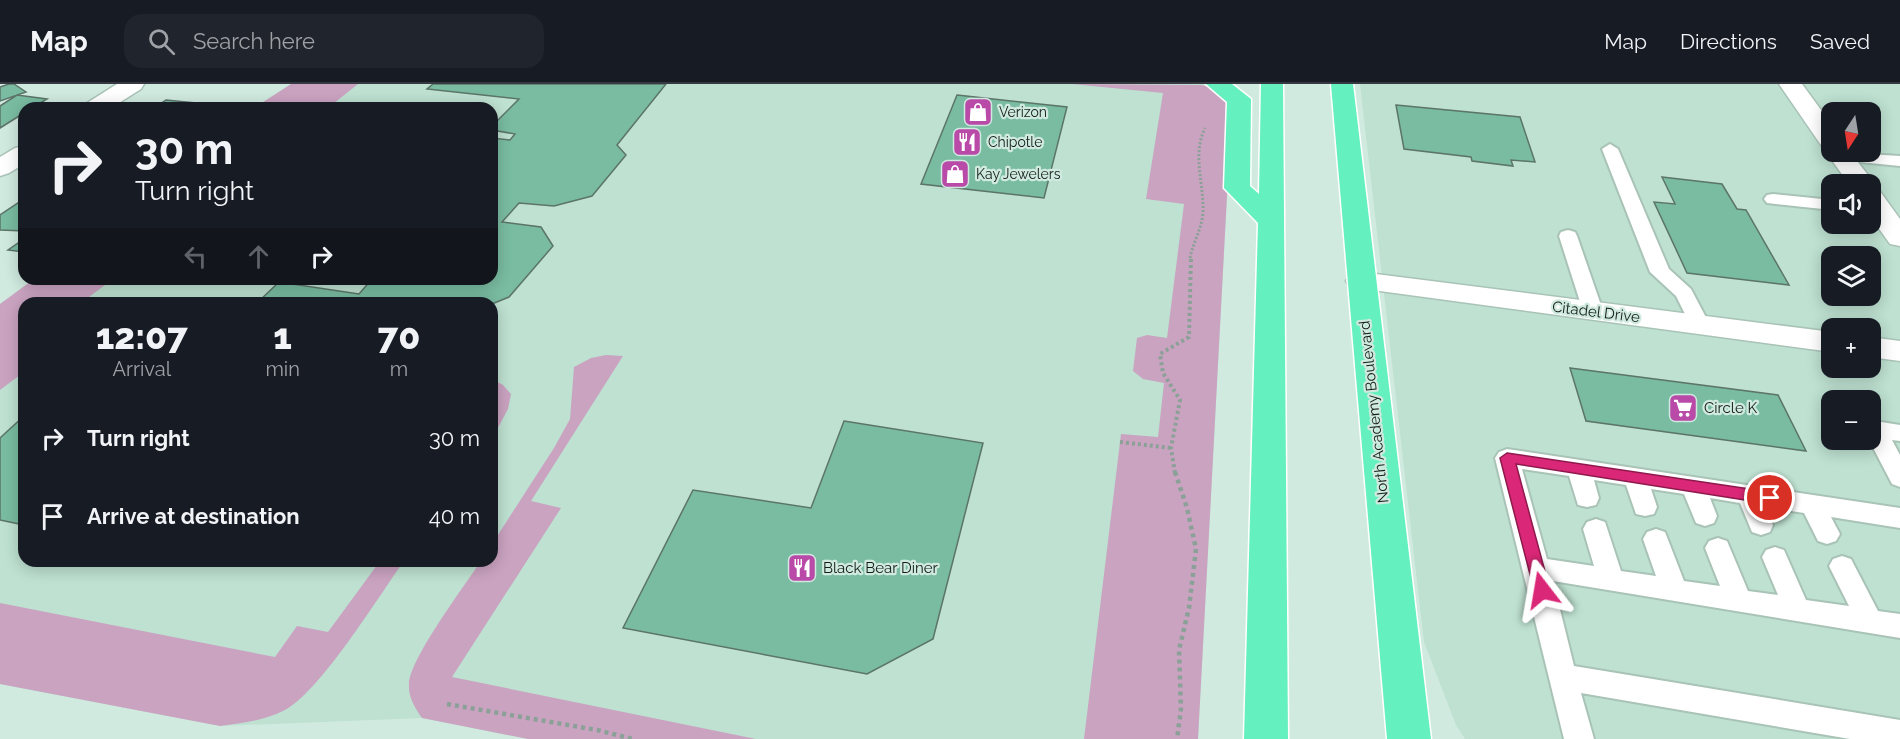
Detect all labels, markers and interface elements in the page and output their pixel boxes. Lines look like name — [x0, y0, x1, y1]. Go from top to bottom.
search box — [124, 14, 544, 68]
text: Map — [30, 25, 88, 58]
icon: search — [145, 25, 178, 58]
text: Search here — [193, 28, 315, 54]
text: Map — [1604, 29, 1647, 54]
text: Directions — [1680, 29, 1777, 54]
text: Saved — [1810, 29, 1870, 54]
shop icon: Verizon — [962, 96, 994, 128]
north arrow — [1821, 102, 1881, 162]
map controls — [1821, 102, 1881, 450]
place label: Verizon — [999, 104, 1047, 120]
text: 30 m — [135, 125, 233, 174]
icon: right — [36, 126, 114, 204]
restaurant icon: Chipotle — [951, 126, 983, 158]
place label: Chipotle — [988, 134, 1042, 150]
shop icon: Kay Jewelers — [939, 158, 971, 190]
place label: Kay Jewelers — [976, 166, 1061, 182]
button: sound — [1821, 174, 1881, 234]
text: Turn right — [135, 175, 254, 206]
icon: left — [179, 240, 212, 273]
icon: ahead — [242, 240, 275, 273]
icon: right — [305, 240, 338, 273]
button: layers — [1821, 246, 1881, 306]
street label: Citadel Drive — [1551, 298, 1641, 326]
text: 12:07 — [96, 315, 188, 357]
text: 1 — [273, 315, 292, 357]
text: 70 — [378, 315, 420, 357]
button: + — [1821, 318, 1881, 378]
street label: North Academy Boulevard — [1355, 320, 1393, 504]
text: Arrival — [112, 357, 171, 381]
text: min — [265, 357, 300, 381]
text: m — [390, 357, 408, 381]
button: − — [1821, 390, 1881, 450]
supermarket icon: Circle K — [1667, 392, 1699, 424]
place label: Circle K — [1704, 399, 1758, 417]
icon: right — [36, 422, 69, 455]
text: Turn right — [87, 425, 190, 451]
text: 30 m — [429, 425, 480, 451]
pin — [1744, 472, 1795, 523]
icon: arrive — [1753, 481, 1786, 514]
icon: arrive — [36, 500, 69, 533]
text: Arrive at destination — [87, 503, 300, 529]
text: 40 m — [429, 503, 480, 529]
restaurant icon: Black Bear Diner — [786, 552, 818, 584]
position arrow — [1510, 558, 1574, 622]
place label: Black Bear Diner — [823, 559, 939, 577]

